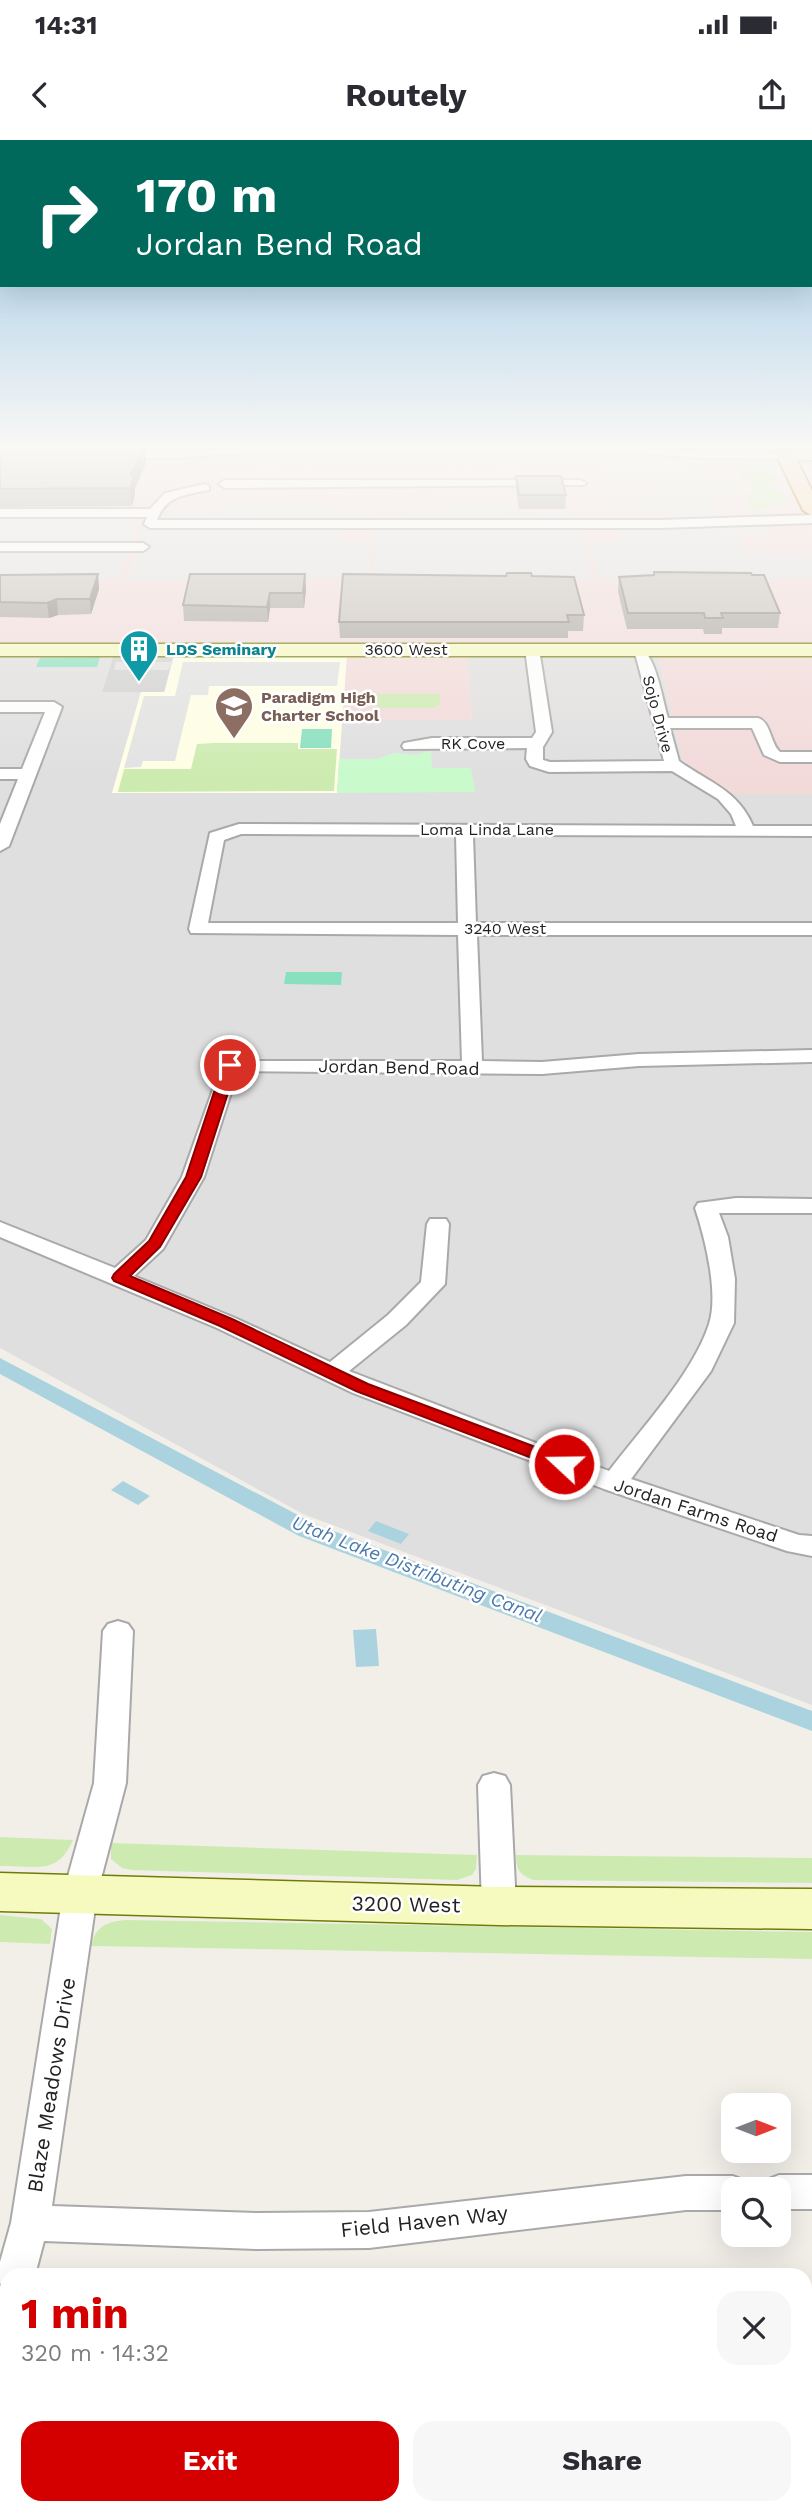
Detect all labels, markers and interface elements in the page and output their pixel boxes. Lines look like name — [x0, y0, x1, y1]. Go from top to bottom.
text: 14:31 — [35, 10, 97, 40]
icon: back — [21, 76, 59, 114]
text: Routely — [345, 76, 467, 114]
icon: share — [753, 76, 791, 114]
text: 170 m — [136, 166, 277, 224]
icon: right — [21, 168, 112, 259]
text: Jordan Bend Road — [136, 225, 423, 263]
building icon: LDS Seminary — [118, 628, 160, 683]
place label: LDS Seminary — [166, 640, 277, 659]
street label: 3600 West — [364, 640, 448, 659]
street label: Sojo Drive — [639, 673, 677, 755]
school or university icon: Paradigm High Charter School — [213, 685, 255, 740]
place label: Paradigm High Charter School — [261, 688, 380, 725]
street label: RK Cove — [441, 734, 505, 753]
street label: Loma Linda Lane — [420, 820, 554, 839]
street label: 3240 West — [464, 919, 546, 938]
pin — [200, 1035, 260, 1095]
icon: arrive — [211, 1046, 249, 1084]
street label: Jordan Bend Road — [318, 1055, 480, 1079]
position arrow — [527, 1427, 601, 1501]
street label: Jordan Farms Road — [611, 1474, 781, 1546]
water label: Utah Lake Distributing Canal — [289, 1511, 545, 1627]
street label: 3200 West — [351, 1891, 461, 1917]
street label: Blaze Meadows Drive — [22, 1976, 80, 2194]
north arrow — [721, 2093, 791, 2163]
map controls — [721, 2093, 791, 2247]
button: search — [721, 2177, 791, 2247]
street label: Field Haven Way — [339, 2200, 509, 2242]
text: 1 min — [21, 2289, 129, 2338]
button: close — [717, 2291, 791, 2365]
text: 320 m · 14:32 — [21, 2340, 169, 2367]
button: Exit — [21, 2421, 399, 2501]
button: Share — [413, 2421, 791, 2501]

